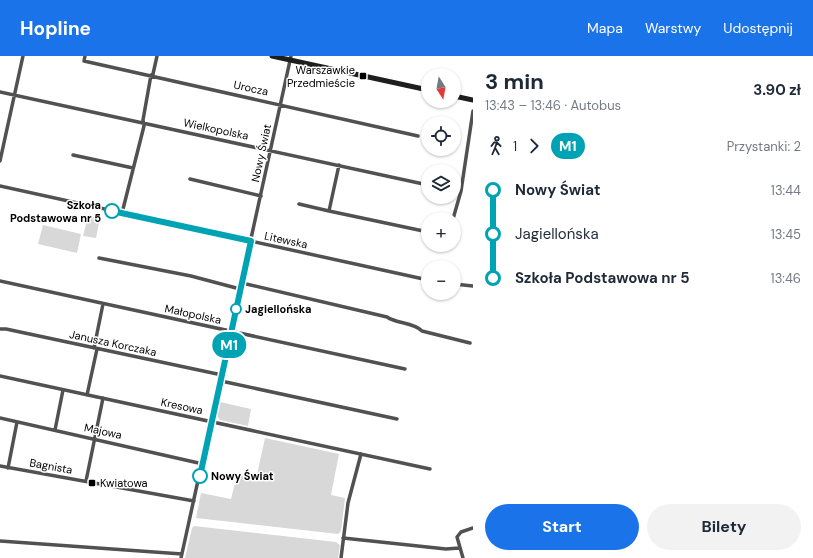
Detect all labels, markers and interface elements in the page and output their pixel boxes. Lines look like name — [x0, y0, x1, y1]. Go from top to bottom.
text: Hopline — [20, 16, 91, 41]
text: Mapa — [587, 19, 623, 37]
text: Warstwy — [645, 19, 701, 37]
text: Udostępnij — [723, 19, 793, 37]
place label: Warszawkie Przedmieście — [287, 63, 355, 90]
text: 3 min — [485, 67, 544, 96]
north arrow — [421, 68, 461, 108]
map controls — [421, 68, 461, 300]
marker: Warszawkie Przedmieście — [358, 71, 368, 81]
street label: Urocza — [232, 78, 270, 98]
text: 3.90 zł — [753, 80, 801, 100]
text: 13:43 – 13:46 · Autobus — [485, 97, 621, 114]
street label: Wielkopolska — [182, 115, 250, 143]
button: locate — [421, 116, 461, 156]
street label: Nowy Świat — [248, 123, 274, 183]
icon: walk — [485, 135, 507, 157]
icon: forward — [523, 135, 545, 157]
text: M1 — [559, 137, 577, 155]
text: 1 — [513, 138, 517, 155]
text: Przystanki: 2 — [727, 138, 801, 155]
button: layers — [421, 164, 461, 204]
text: Nowy Świat — [515, 180, 600, 200]
text: 13:44 — [771, 182, 801, 199]
place label: Szkoła Podstawowa nr 5 — [10, 198, 101, 225]
marker: Szkoła Podstawowa nr 5 — [104, 203, 120, 219]
button: + — [421, 212, 461, 252]
text: Jagiellońska — [515, 224, 599, 244]
text: 13:45 — [771, 226, 801, 243]
street label: Litewska — [263, 229, 309, 251]
button: − — [421, 260, 461, 300]
text: Szkoła Podstawowa nr 5 — [515, 268, 690, 288]
text: 13:46 — [771, 270, 801, 287]
street label: Małopolska — [163, 301, 223, 327]
place label: Jagiellońska — [245, 302, 311, 316]
marker: Jagiellońska — [230, 303, 242, 315]
street label: Janusza Korczaka — [68, 327, 158, 359]
line badge: M1 — [211, 332, 247, 358]
text: M1 — [220, 336, 238, 354]
street label: Kresowa — [160, 395, 204, 417]
street label: Majowa — [83, 420, 123, 442]
street label: Bagnista — [28, 455, 74, 477]
marker: Nowy Świat — [192, 468, 208, 484]
place label: Nowy Świat — [211, 469, 274, 483]
place label: Kwiatowa — [100, 476, 148, 490]
marker: Kwiatowa — [87, 478, 97, 488]
button: Start — [485, 504, 639, 550]
button: Bilety — [647, 504, 801, 550]

